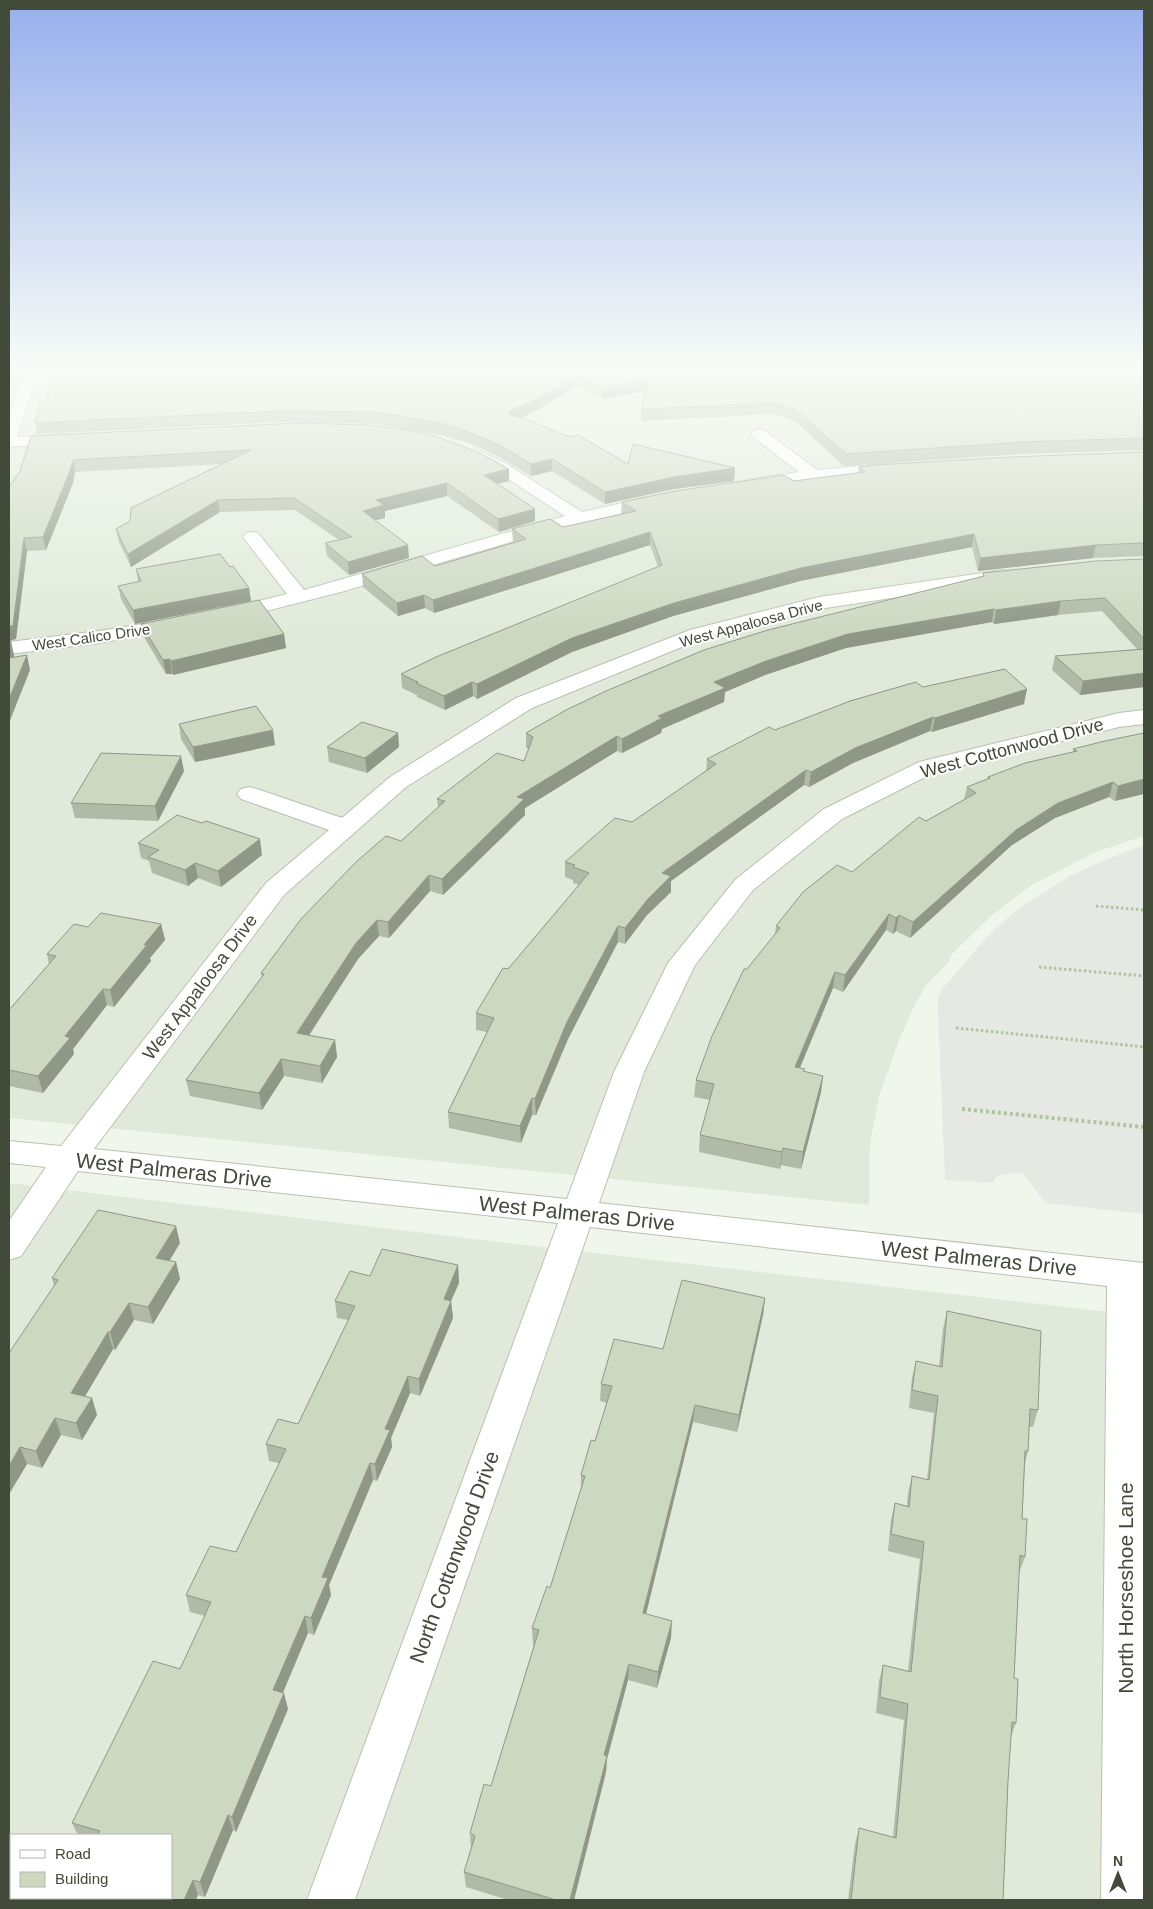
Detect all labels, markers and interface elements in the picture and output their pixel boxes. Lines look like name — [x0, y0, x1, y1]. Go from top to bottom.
street label: West Appaloosa Drive — [678, 596, 824, 650]
street label: West Calico Drive — [31, 620, 151, 654]
street label: West Cottonwood Drive — [918, 714, 1106, 782]
street label: West Appaloosa Drive — [139, 910, 261, 1064]
street label: West Palmeras Drive — [75, 1148, 273, 1192]
street label: West Palmeras Drive — [478, 1191, 676, 1235]
street label: West Palmeras Drive — [880, 1236, 1078, 1280]
street label: North Cottonwood Drive — [405, 1448, 503, 1666]
street label: North Horseshoe Lane — [1114, 1482, 1137, 1694]
legend — [10, 1834, 172, 1899]
text: Road — [55, 1845, 91, 1862]
north arrow — [1093, 1849, 1143, 1899]
text: N — [1113, 1853, 1123, 1869]
text: Building — [55, 1870, 108, 1887]

